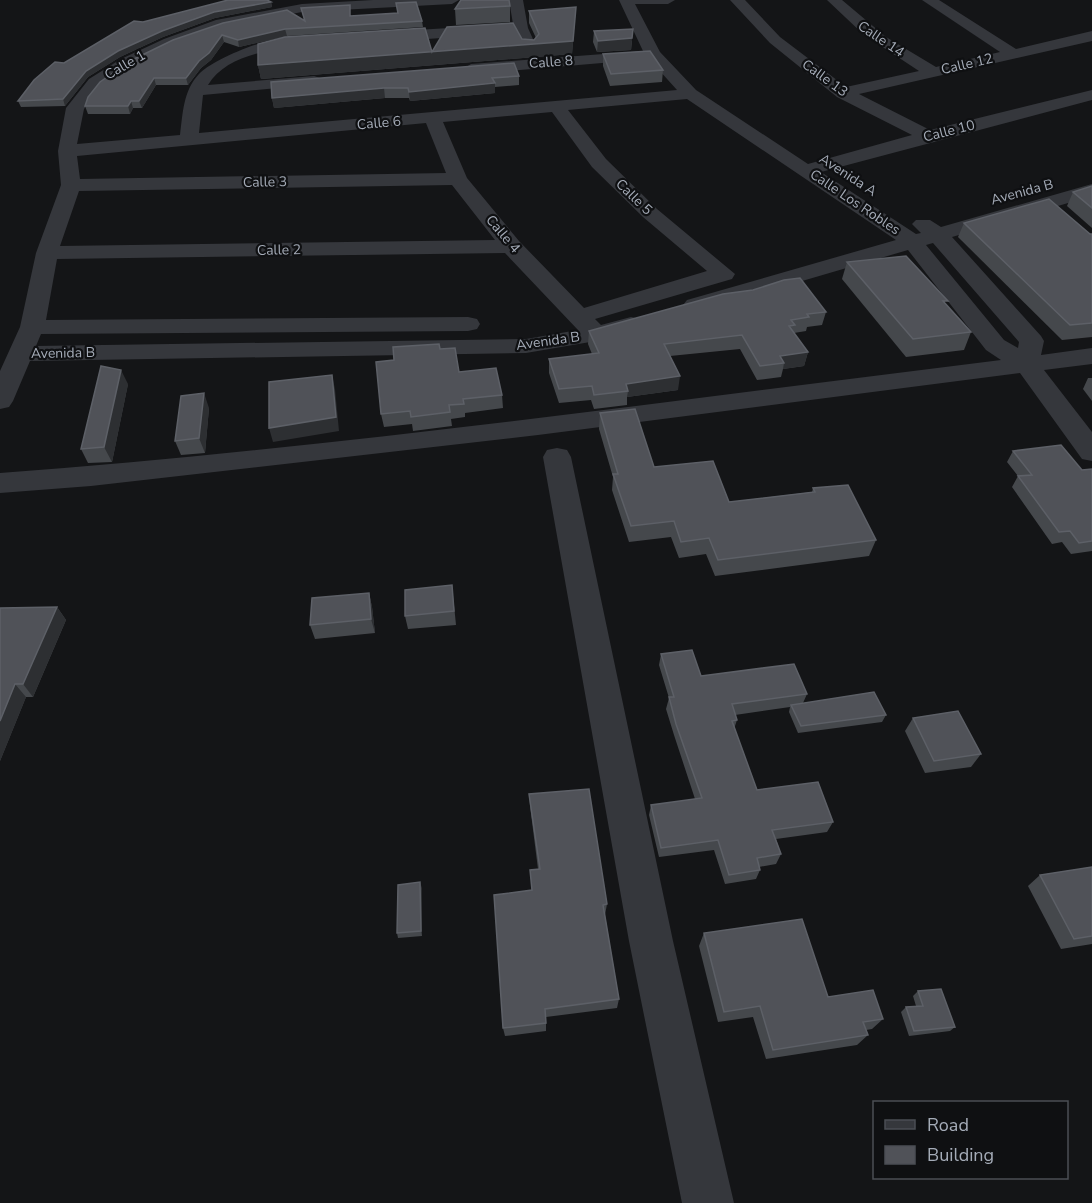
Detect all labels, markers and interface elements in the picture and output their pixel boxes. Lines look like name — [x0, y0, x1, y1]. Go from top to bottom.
street label: Calle 14 — [854, 16, 908, 62]
street label: Calle 1 — [101, 46, 149, 84]
street label: Calle 12 — [939, 49, 995, 79]
street label: Calle 8 — [528, 51, 574, 73]
street label: Calle 13 — [798, 55, 852, 101]
street label: Calle 6 — [356, 112, 402, 134]
street label: Calle 10 — [921, 115, 977, 147]
street label: Avenida A — [816, 149, 880, 201]
street label: Calle Los Robles — [806, 165, 904, 239]
street label: Calle 3 — [243, 172, 287, 192]
street label: Calle 5 — [611, 175, 657, 219]
street label: Avenida B — [989, 175, 1055, 209]
street label: Calle 4 — [481, 211, 525, 257]
street label: Calle 2 — [257, 240, 301, 260]
street label: Avenida B — [515, 327, 581, 355]
street label: Avenida B — [31, 343, 95, 363]
legend — [873, 1101, 1068, 1179]
text: Road — [927, 1113, 969, 1137]
text: Building — [927, 1143, 994, 1167]

